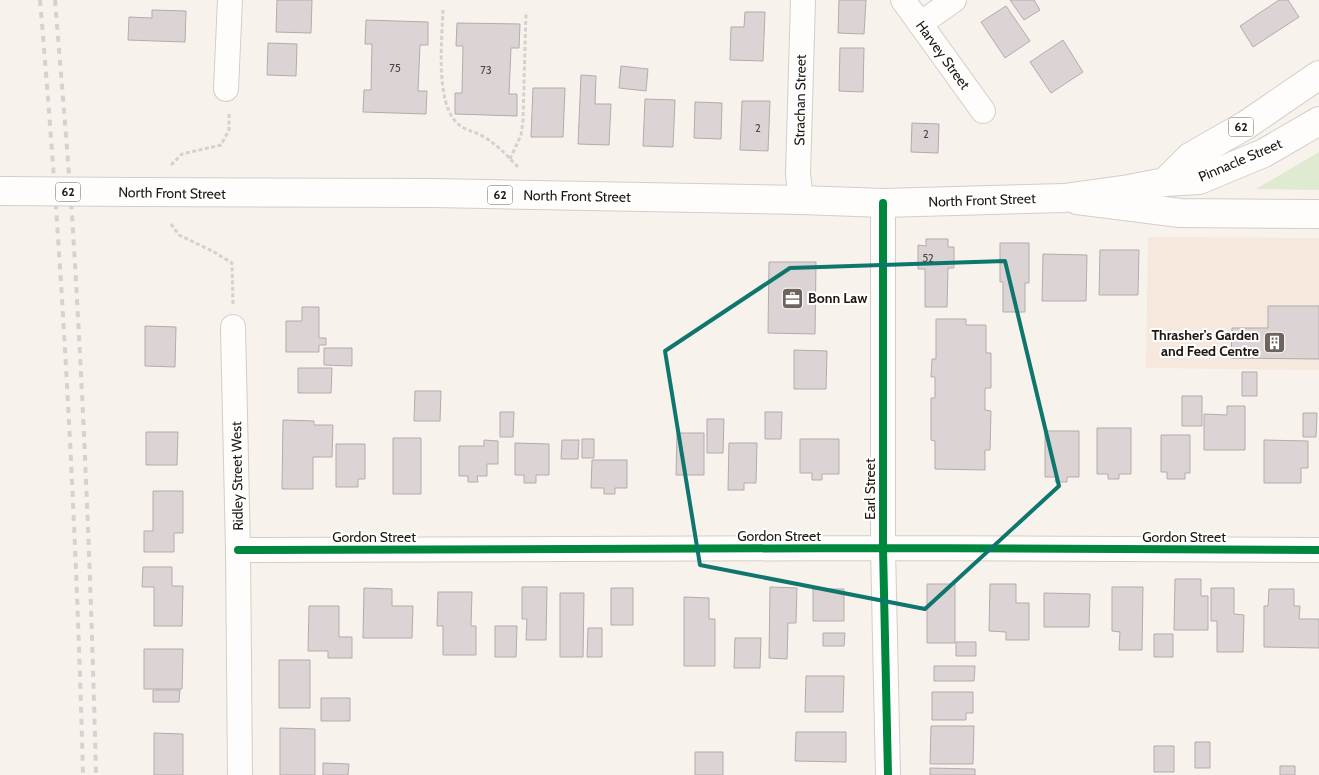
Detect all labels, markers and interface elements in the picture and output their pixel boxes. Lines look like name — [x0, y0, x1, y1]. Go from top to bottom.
street label: Harvey Street — [912, 17, 974, 93]
street label: Strachan Street — [790, 54, 810, 146]
house number: 75 — [389, 61, 401, 75]
house number: 73 — [480, 63, 492, 77]
road number: 62 — [1228, 118, 1254, 136]
house number: 2 — [755, 121, 761, 135]
house number: 2 — [923, 127, 929, 141]
street label: Pinnacle Street — [1195, 134, 1285, 186]
road number: 62 — [56, 182, 80, 202]
street label: North Front Street — [118, 183, 226, 203]
road number: 62 — [488, 186, 512, 204]
street label: North Front Street — [523, 186, 631, 206]
street label: North Front Street — [928, 189, 1036, 211]
house number: 52 — [922, 251, 934, 265]
office icon: Bonn Law — [780, 286, 804, 310]
place label: Bonn Law — [808, 289, 868, 307]
place label: Thrasher's Garden and Feed Centre — [1151, 326, 1259, 360]
building icon: Thrasher's Garden and Feed Centre — [1263, 331, 1287, 355]
street label: Ridley Street West — [227, 421, 247, 531]
street label: Earl Street — [861, 458, 879, 520]
street label: Gordon Street — [737, 527, 821, 545]
street label: Gordon Street — [332, 528, 416, 546]
street label: Gordon Street — [1142, 528, 1226, 546]

